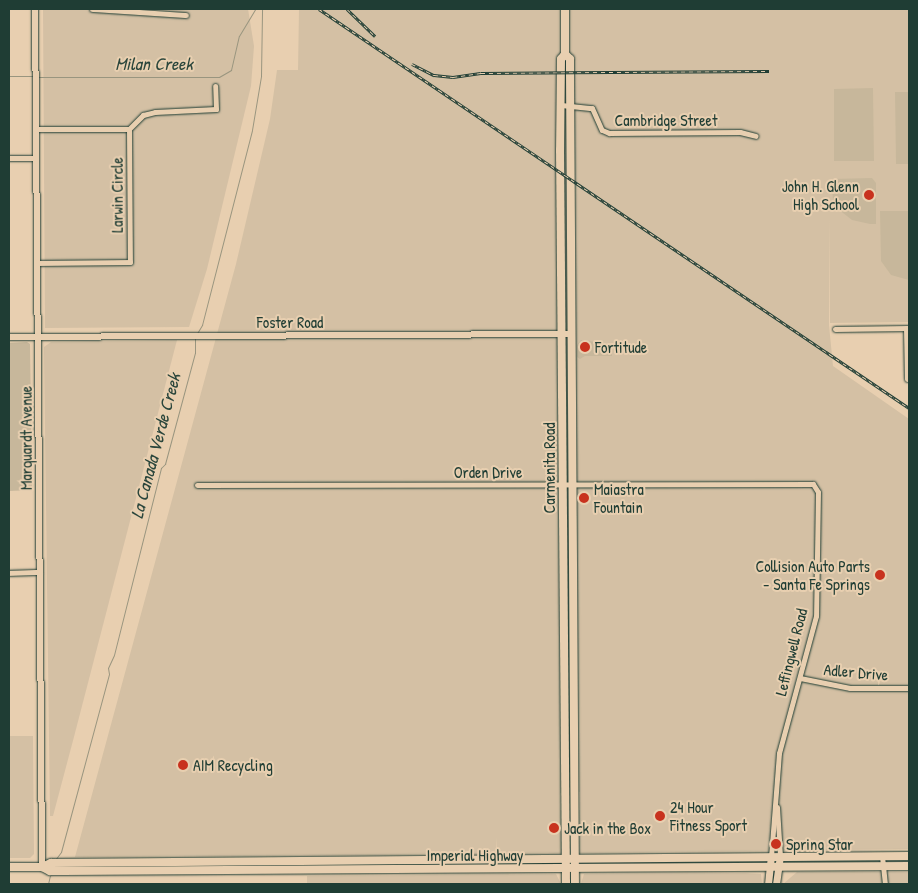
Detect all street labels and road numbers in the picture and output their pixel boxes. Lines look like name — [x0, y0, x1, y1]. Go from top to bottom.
street label: Cambridge Street — [615, 110, 717, 130]
street label: Larwin Circle — [107, 157, 127, 233]
street label: Foster Road — [257, 312, 323, 332]
street label: Marquardt Avenue — [16, 386, 36, 490]
street label: Carmenita Road — [539, 423, 559, 513]
street label: Orden Drive — [454, 462, 522, 482]
street label: Leffingwell Road — [771, 606, 811, 698]
street label: Adler Drive — [823, 660, 889, 684]
street label: Imperial Highway — [426, 845, 524, 865]

